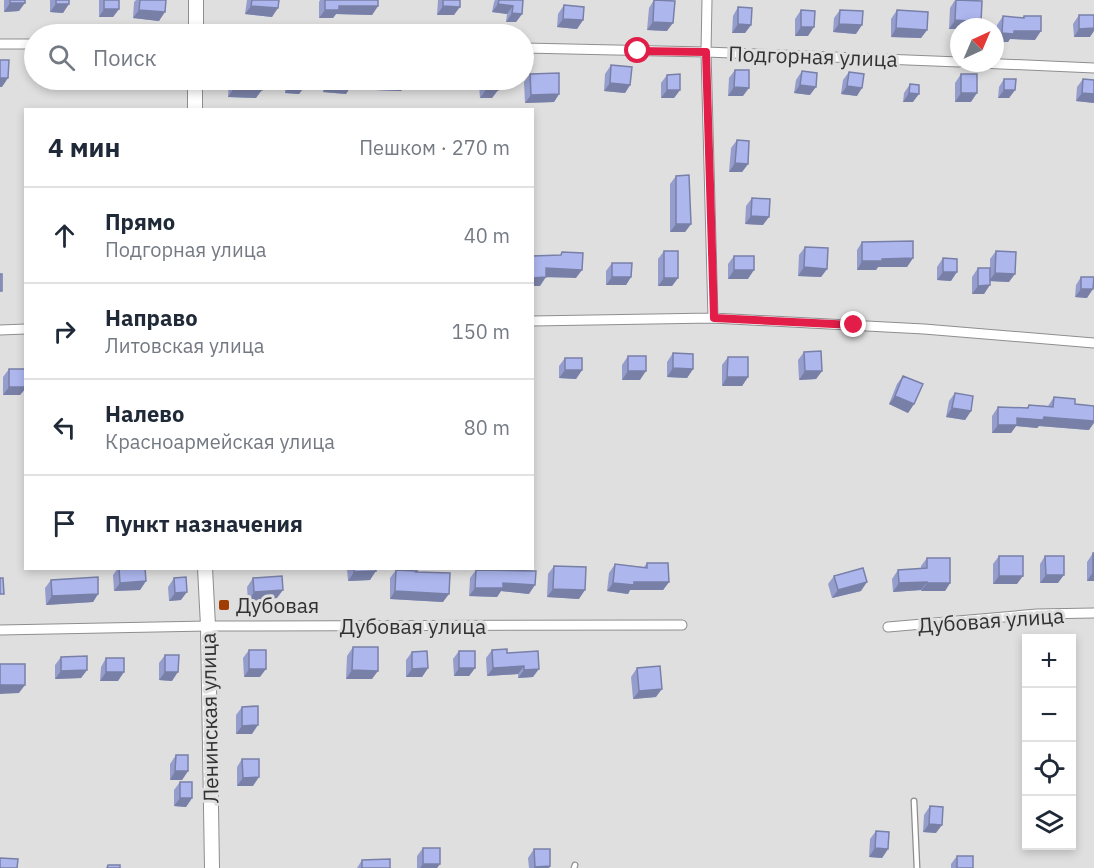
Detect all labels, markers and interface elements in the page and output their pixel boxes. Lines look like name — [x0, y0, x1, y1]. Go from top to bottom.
north arrow — [950, 18, 1004, 72]
search box — [24, 24, 534, 90]
route start — [624, 37, 650, 63]
street label: Подгорная улица — [728, 39, 898, 73]
icon: search — [45, 41, 78, 74]
text: Поиск — [93, 43, 157, 72]
text: 4 мин — [48, 130, 120, 164]
text: Пешком · 270 m — [359, 134, 510, 161]
text: Прямо — [105, 207, 175, 236]
icon: ahead — [48, 219, 81, 252]
text: 40 m — [464, 222, 510, 249]
text: Подгорная улица — [105, 236, 266, 263]
text: Направо — [105, 303, 198, 332]
route end — [840, 311, 866, 337]
icon: right — [48, 315, 81, 348]
text: 150 m — [452, 318, 510, 345]
text: Литовская улица — [105, 332, 264, 359]
text: Налево — [105, 399, 184, 428]
icon: left — [48, 411, 81, 444]
text: 80 m — [464, 414, 510, 441]
text: Красноармейская улица — [105, 428, 335, 455]
icon: arrive — [48, 507, 81, 540]
text: Пункт назначения — [105, 509, 303, 538]
place label: Дубовая — [236, 591, 319, 619]
marker: Дубовая — [217, 598, 231, 612]
street label: Дубовая улица — [917, 601, 1065, 639]
street label: Дубовая улица — [340, 612, 486, 640]
street label: Ленинская улица — [194, 633, 224, 803]
map controls — [1022, 634, 1076, 850]
button: + — [1022, 634, 1076, 688]
button: − — [1022, 688, 1076, 742]
button: locate — [1022, 742, 1076, 796]
button: layers — [1022, 796, 1076, 850]

